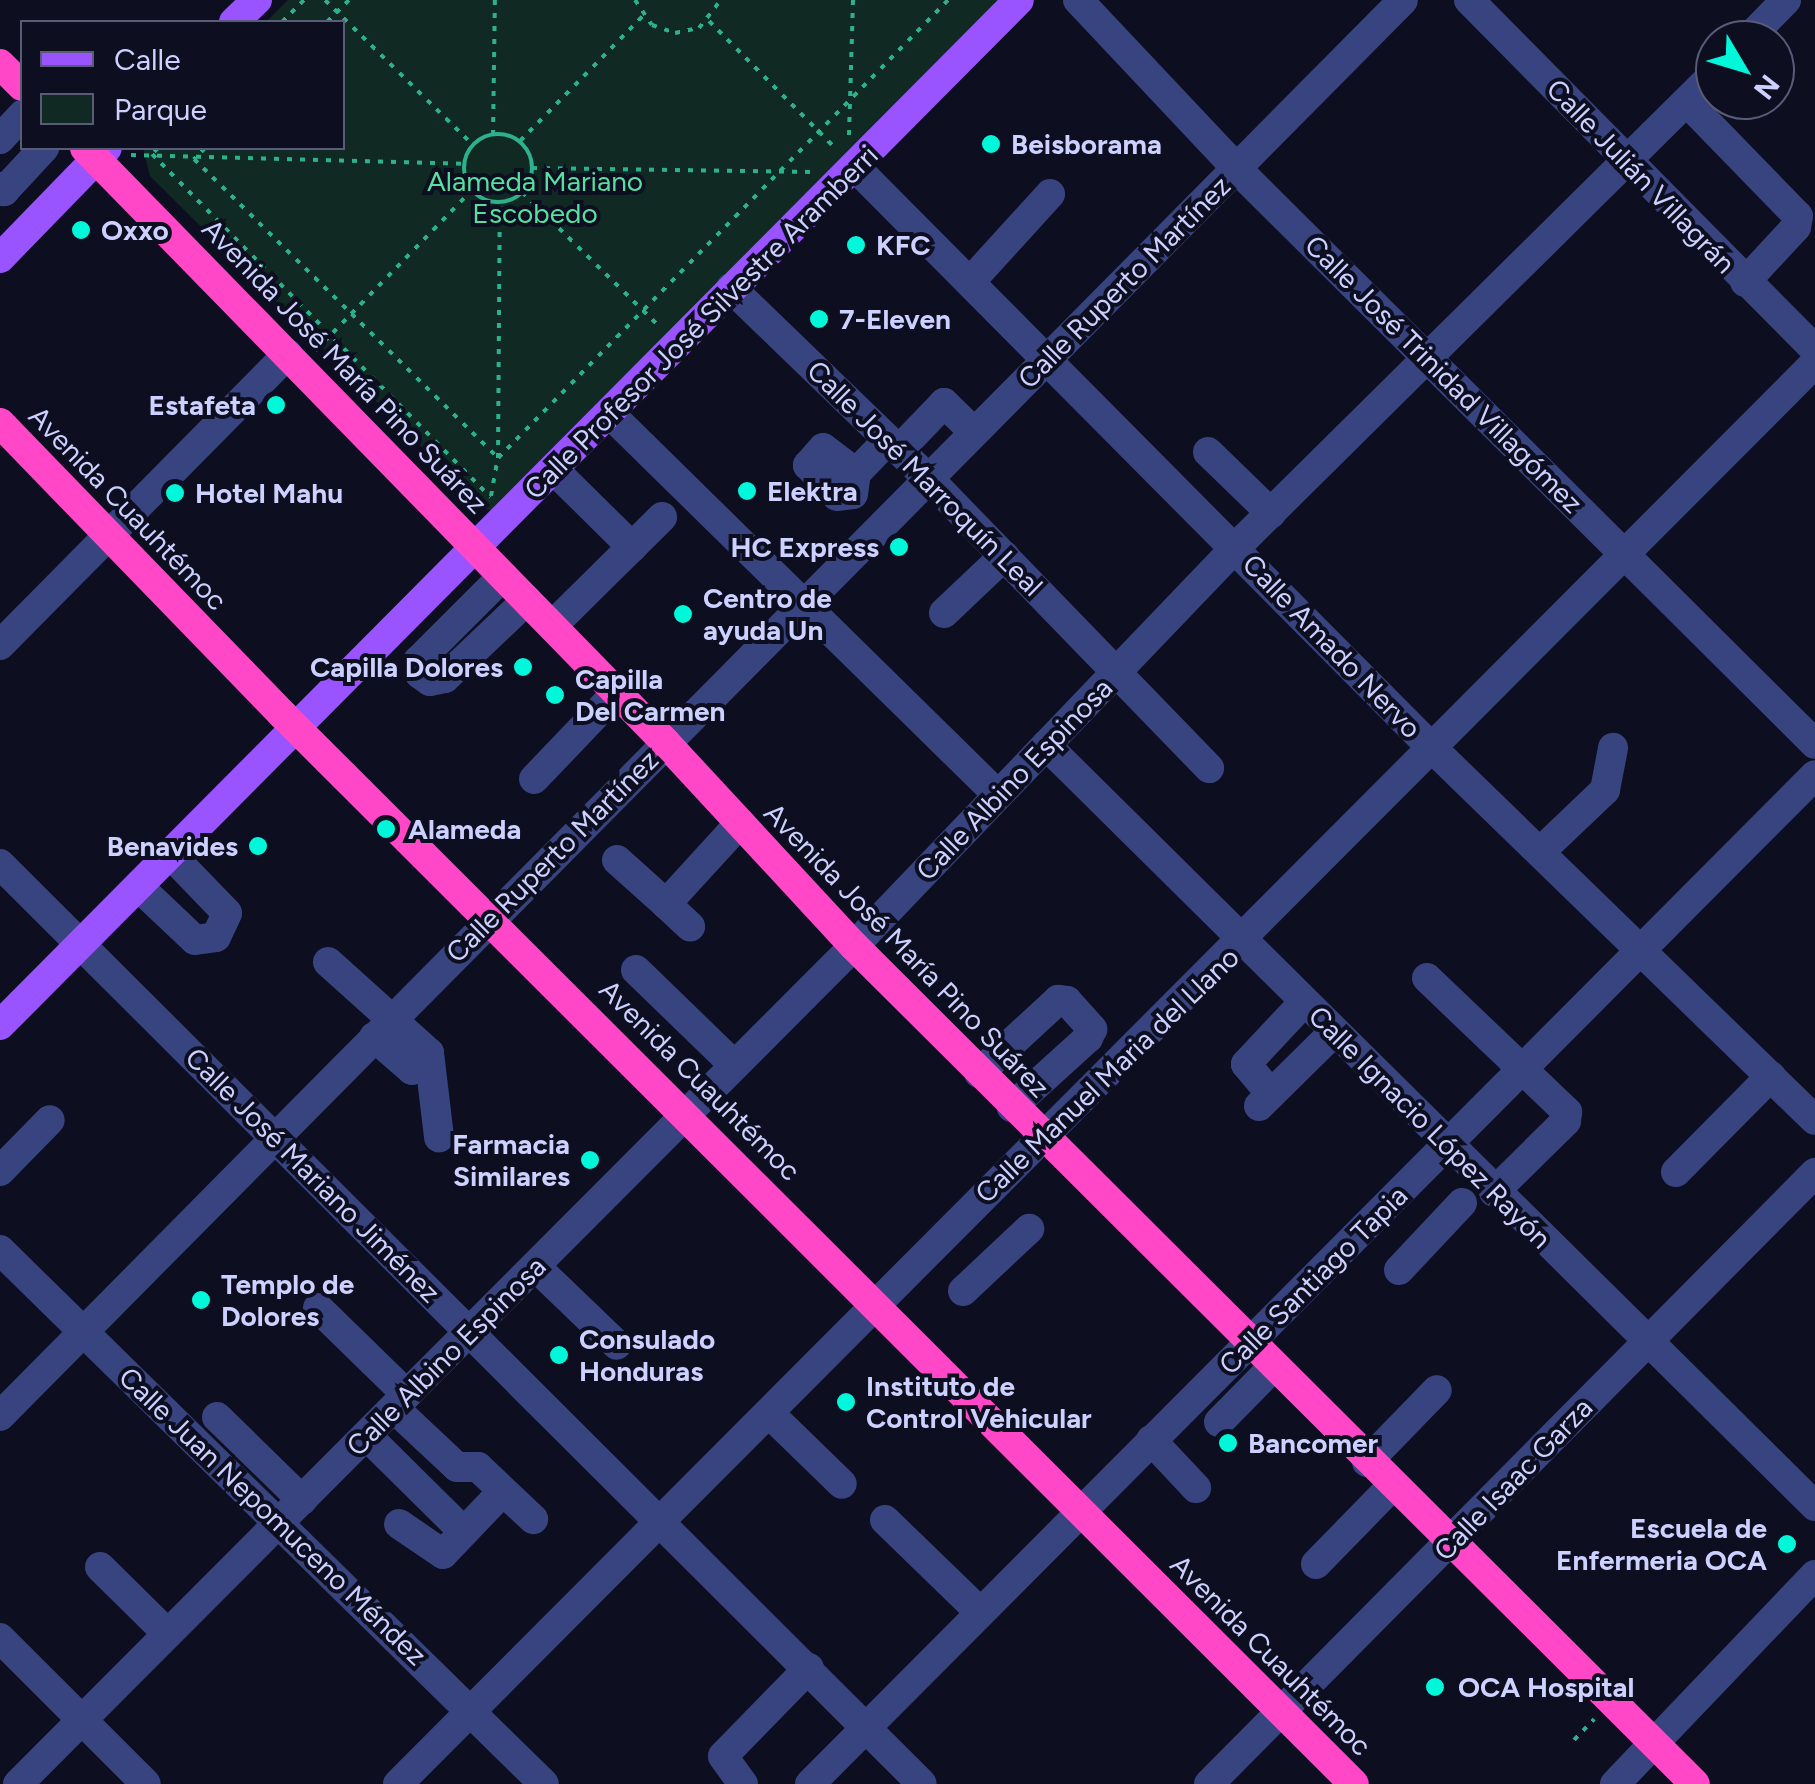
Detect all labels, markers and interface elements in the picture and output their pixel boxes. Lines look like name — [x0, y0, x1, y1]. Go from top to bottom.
legend — [20, 20, 345, 150]
north arrow — [1695, 20, 1795, 120]
text: Calle — [114, 41, 181, 78]
text: N — [1747, 68, 1787, 106]
street label: Calle Julián Villagrán — [1540, 72, 1742, 280]
text: Parque — [114, 91, 207, 128]
place label: Beisborama — [1011, 127, 1162, 161]
marker: Beisborama — [980, 133, 1002, 155]
street label: Calle Profesor José Silvestre Aramberri — [517, 138, 885, 506]
park label: Alameda Mariano Escobedo — [427, 164, 643, 230]
street label: Calle Ruperto Martínez — [1011, 169, 1237, 395]
street label: Avenida José María Pino Suárez — [195, 212, 495, 520]
place label: Oxxo — [101, 213, 169, 247]
marker: Oxxo — [70, 219, 92, 241]
place label: KFC — [876, 228, 930, 262]
street label: Calle José Trinidad Villagómez — [1298, 228, 1590, 520]
marker: KFC — [845, 234, 867, 256]
place label: 7-Eleven — [839, 302, 951, 336]
marker: 7-Eleven — [808, 308, 830, 330]
street label: Calle José Marroquín Leal — [800, 353, 1050, 603]
place label: Estafeta — [148, 388, 256, 422]
marker: Estafeta — [265, 394, 287, 416]
street label: Avenida Cuauhtémoc — [22, 399, 234, 617]
place label: Elektra — [767, 474, 858, 508]
place label: Hotel Mahu — [195, 476, 343, 510]
marker: Elektra — [736, 480, 758, 502]
marker: Hotel Mahu — [164, 482, 186, 504]
place label: HC Express — [731, 530, 879, 564]
marker: HC Express — [888, 536, 910, 558]
street label: Calle Amado Nervo — [1236, 547, 1428, 745]
place label: Centro de ayuda Un — [703, 581, 832, 647]
marker: Centro de ayuda Un — [672, 603, 694, 625]
place label: Capilla Dolores — [310, 650, 503, 684]
marker: Capilla Dolores — [512, 656, 534, 678]
place label: Capilla Del Carmen — [575, 662, 725, 728]
street label: Calle Albino Espinosa — [909, 671, 1119, 887]
marker: Capilla Del Carmen — [544, 684, 566, 706]
street label: Calle Ruperto Martínez — [439, 743, 665, 969]
street label: Avenida José María Pino Suárez — [757, 796, 1057, 1104]
place label: Alameda — [408, 812, 521, 846]
marker: Alameda — [373, 816, 399, 842]
place label: Benavides — [107, 829, 238, 863]
marker: Benavides — [247, 835, 269, 857]
street label: Calle Manuel Maria del Llano — [968, 940, 1246, 1210]
street label: Avenida Cuauhtémoc — [593, 973, 807, 1187]
street label: Calle Ignacio López Rayón — [1302, 999, 1558, 1255]
street label: Calle José Mariano Jiménez — [179, 1041, 447, 1309]
place label: Farmacia Similares — [452, 1127, 570, 1193]
marker: Farmacia Similares — [579, 1149, 601, 1171]
street label: Calle Santiago Tapia — [1212, 1179, 1414, 1381]
street label: Calle Albino Espinosa — [339, 1249, 553, 1463]
place label: Templo de Dolores — [221, 1267, 354, 1333]
marker: Templo de Dolores — [190, 1289, 212, 1311]
place label: Consulado Honduras — [579, 1322, 715, 1388]
marker: Consulado Honduras — [548, 1344, 570, 1366]
street label: Calle Juan Nepomuceno Méndez — [112, 1360, 434, 1672]
place label: Instituto de Control Vehicular — [866, 1369, 1092, 1435]
marker: Instituto de Control Vehicular — [835, 1391, 857, 1413]
street label: Calle Isaac Garza — [1427, 1391, 1599, 1567]
place label: Bancomer — [1248, 1426, 1378, 1460]
marker: Bancomer — [1217, 1432, 1239, 1454]
place label: Escuela de Enfermeria OCA — [1556, 1511, 1767, 1577]
marker: Escuela de Enfermeria OCA — [1776, 1533, 1798, 1555]
street label: Avenida Cuauhtémoc — [1164, 1548, 1378, 1762]
place label: OCA Hospital — [1458, 1670, 1634, 1704]
marker: OCA Hospital — [1422, 1674, 1448, 1700]

